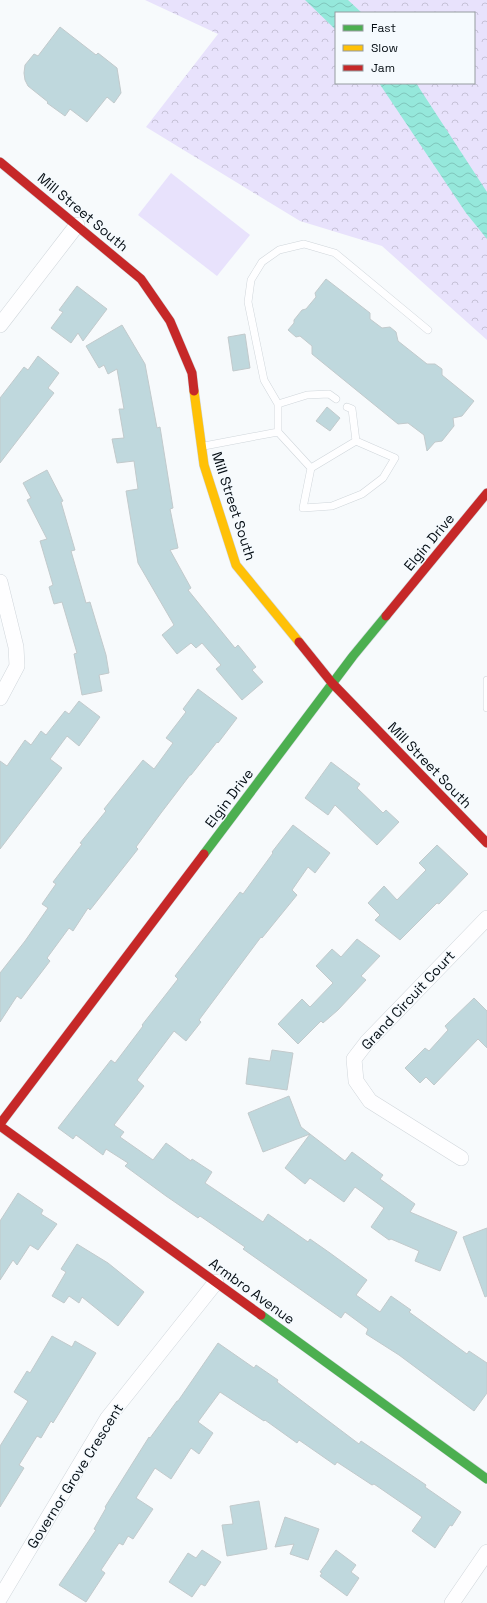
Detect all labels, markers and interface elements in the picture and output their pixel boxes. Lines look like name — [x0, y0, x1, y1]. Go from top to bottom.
legend — [335, 12, 475, 84]
text: Fast — [371, 20, 396, 36]
text: Slow — [371, 40, 398, 56]
text: Jam — [371, 60, 395, 76]
street label: Mill Street South — [34, 169, 132, 255]
street label: Mill Street South — [208, 449, 260, 563]
street label: Elgin Drive — [400, 510, 458, 574]
street label: Mill Street South — [384, 718, 476, 812]
street label: Elgin Drive — [201, 765, 257, 831]
street label: Grand Circuit Court — [357, 947, 459, 1053]
street label: Armbro Avenue — [206, 1254, 298, 1328]
street label: Governor Grove Crescent — [23, 1400, 127, 1552]

